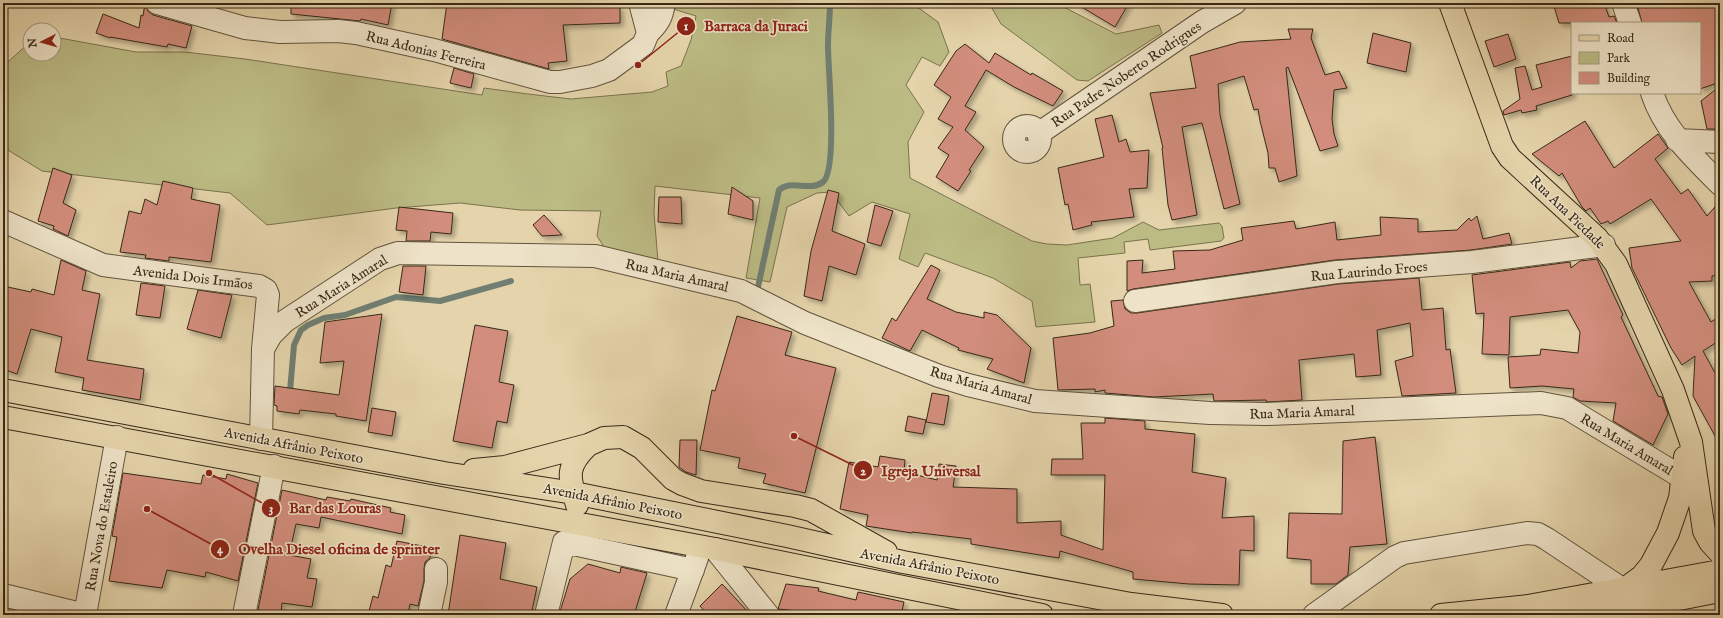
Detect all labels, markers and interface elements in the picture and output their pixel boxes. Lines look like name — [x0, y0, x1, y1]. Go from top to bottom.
callout: Barraca da Juraci — [676, 13, 816, 40]
text: Barraca da Juraci — [704, 17, 808, 36]
street label: Rua Padre Noberto Rodrigues — [1048, 18, 1205, 132]
text: 1 — [684, 19, 689, 34]
north arrow — [22, 22, 62, 62]
legend — [1571, 22, 1701, 94]
street label: Rua Adonias Ferreira — [364, 27, 489, 75]
text: Road — [1607, 31, 1635, 46]
text: N — [26, 37, 41, 49]
text: Park — [1607, 51, 1630, 66]
text: Building — [1607, 71, 1651, 86]
street label: Rua Ana Piedade — [1526, 172, 1609, 254]
street label: Rua Maria Amaral — [292, 251, 391, 322]
street label: Rua Maria Amaral — [623, 255, 730, 297]
street label: Rua Laurindo Froes — [1310, 258, 1428, 286]
street label: Avenida Dois Irmãos — [131, 262, 254, 294]
street label: Rua Maria Amaral — [928, 363, 1034, 409]
street label: Rua Maria Amaral — [1249, 402, 1355, 424]
street label: Rua Maria Amaral — [1577, 410, 1676, 480]
street label: Avenida Afrânio Peixoto — [222, 423, 365, 468]
callout: Igreja Universal — [853, 457, 988, 484]
street label: Rua Nova do Estaleiro — [82, 459, 122, 593]
text: Igreja Universal — [881, 462, 982, 481]
text: 2 — [860, 464, 866, 479]
street label: Avenida Afrânio Peixoto — [541, 479, 684, 524]
callout: Bar das Louras — [261, 495, 389, 522]
text: Bar das Louras — [289, 499, 382, 518]
text: 3 — [269, 501, 273, 516]
callout: Ovelha Diesel oficina de sprinter — [210, 536, 448, 563]
text: Ovelha Diesel oficina de sprinter — [238, 540, 440, 559]
text: 4 — [217, 542, 224, 557]
street label: Avenida Afrânio Peixoto — [858, 544, 1001, 589]

